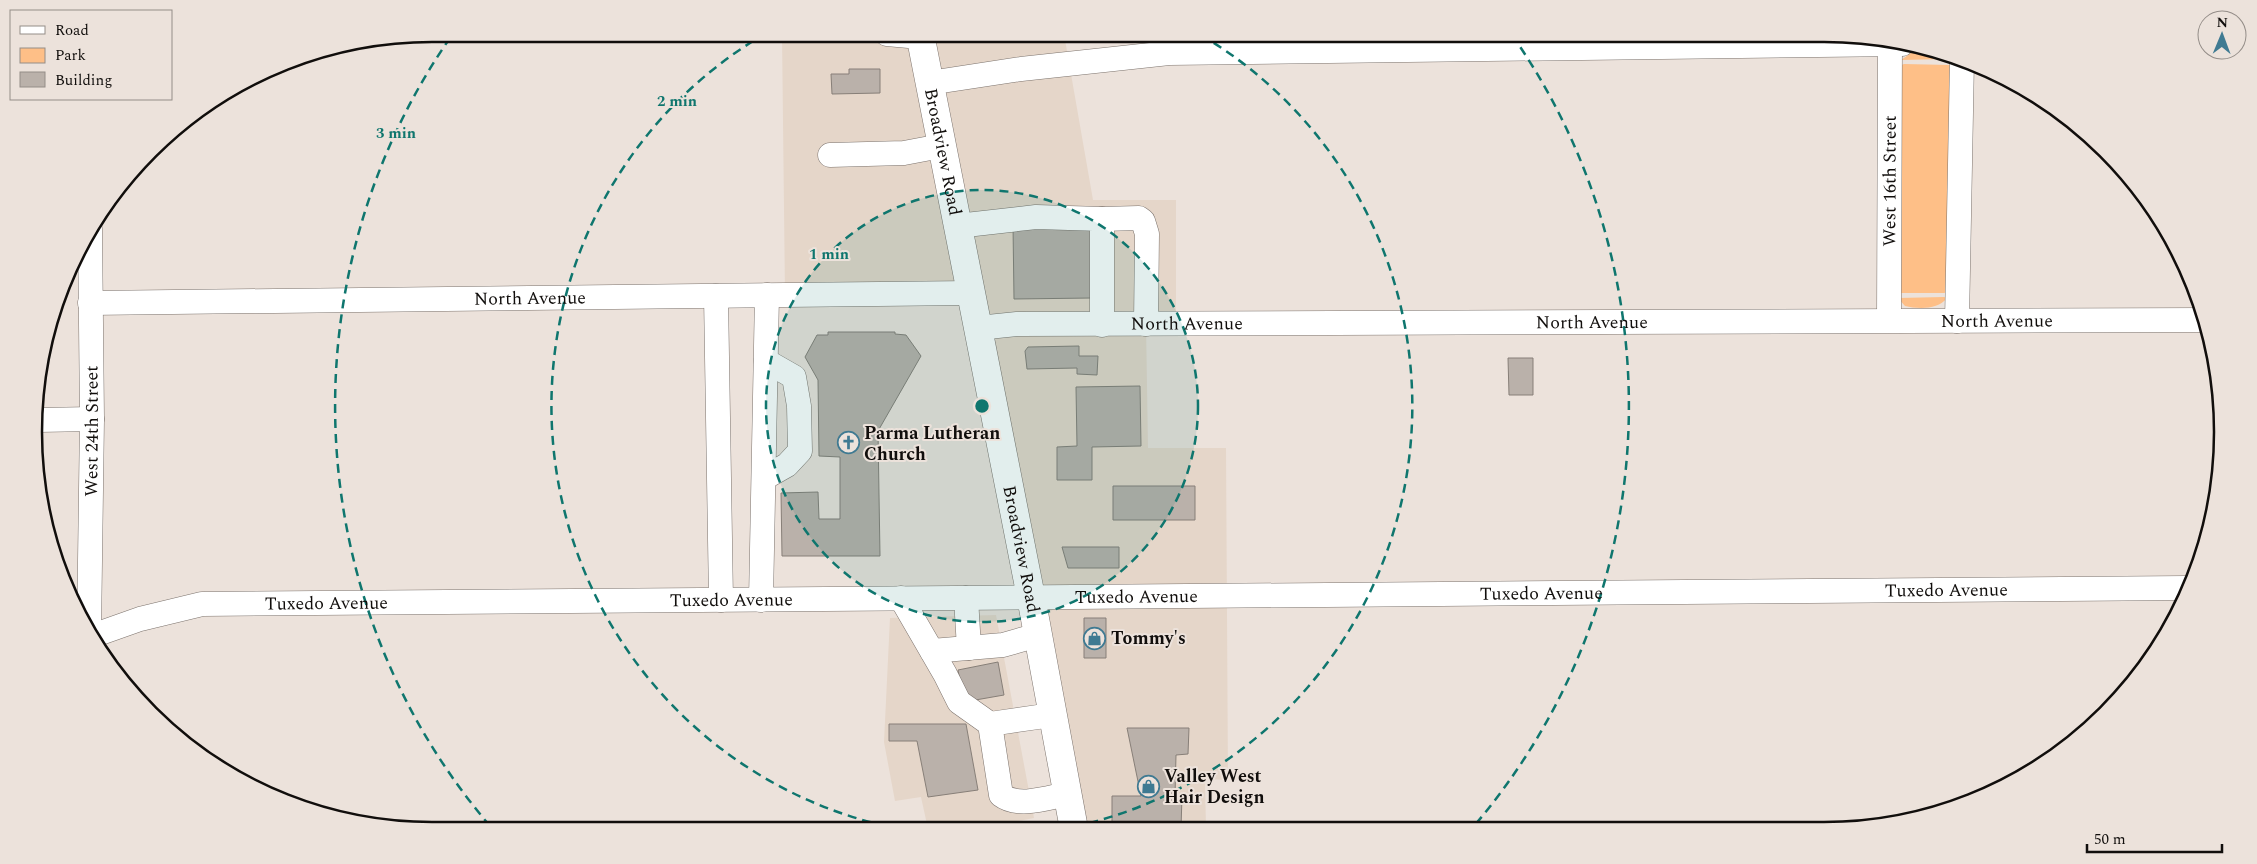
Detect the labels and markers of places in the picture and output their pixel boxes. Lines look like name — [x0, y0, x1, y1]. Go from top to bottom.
centre of rings — [973, 397, 991, 415]
place label: Parma Lutheran Church — [864, 420, 1000, 468]
church icon: Parma Lutheran Church — [836, 431, 860, 455]
place label: Tommy's — [1111, 625, 1186, 652]
shop icon: Tommy's — [1083, 626, 1107, 650]
place label: Valley West Hair Design — [1164, 763, 1265, 811]
shop icon: Valley West Hair Design — [1136, 774, 1160, 798]

